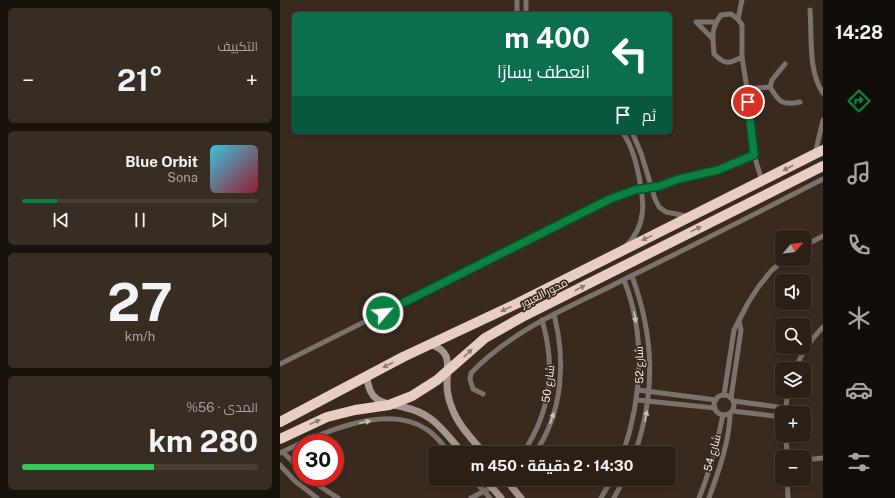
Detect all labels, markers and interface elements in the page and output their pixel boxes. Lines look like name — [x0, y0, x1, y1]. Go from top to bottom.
text: 400 m — [504, 21, 590, 54]
text: 14:28 — [835, 22, 883, 43]
icon: left — [604, 28, 656, 80]
text: التكييف — [217, 39, 258, 54]
text: انعطف يسارًا — [497, 61, 590, 82]
text: 21° — [117, 62, 163, 98]
text: − — [22, 67, 34, 93]
text: + — [246, 67, 258, 93]
pin — [731, 85, 765, 119]
icon: directions — [845, 87, 873, 115]
icon: arrive — [737, 91, 759, 113]
icon: arrive — [612, 104, 634, 126]
text: ثم — [642, 107, 656, 124]
text: Blue Orbit — [125, 153, 198, 170]
icon: music — [845, 159, 873, 187]
one-way arrow — [783, 164, 794, 171]
text: Sona — [167, 170, 198, 185]
icon: previous — [50, 209, 72, 231]
icon: pause — [129, 209, 151, 231]
icon: next — [208, 209, 230, 231]
one-way arrow — [690, 226, 702, 233]
north arrow — [775, 230, 811, 266]
map controls — [775, 230, 811, 486]
icon: phone — [845, 231, 873, 259]
one-way arrow — [641, 235, 653, 241]
text: 27 — [107, 272, 173, 333]
button: sound — [775, 274, 811, 310]
street label: محور العبور — [518, 276, 570, 311]
one-way arrow — [574, 285, 586, 291]
position arrow — [362, 292, 404, 334]
icon: climate — [845, 304, 873, 332]
one-way arrow — [500, 306, 512, 312]
one-way arrow — [632, 311, 638, 324]
button: search — [775, 318, 811, 354]
text: km/h — [125, 329, 155, 344]
street label: شارع 52 — [633, 346, 647, 384]
one-way arrow — [463, 348, 473, 357]
one-way arrow — [383, 362, 394, 368]
button: layers — [775, 362, 811, 398]
street label: شارع 50 — [539, 364, 559, 404]
icon: car — [845, 376, 873, 404]
text: المدى · 56% — [186, 400, 258, 415]
button: + — [775, 406, 811, 442]
one-way arrow — [643, 409, 649, 422]
one-way arrow — [549, 412, 555, 424]
one-way arrow — [359, 418, 371, 424]
one-way arrow — [310, 419, 321, 425]
text: 280 km — [149, 423, 258, 459]
street label: شارع 54 — [701, 433, 725, 473]
speed limit sign: 30 — [292, 434, 344, 486]
icon: filters — [845, 448, 873, 476]
button: − — [775, 450, 811, 486]
text: 14:30 · 2 دقيقة · 450 m — [471, 457, 633, 474]

